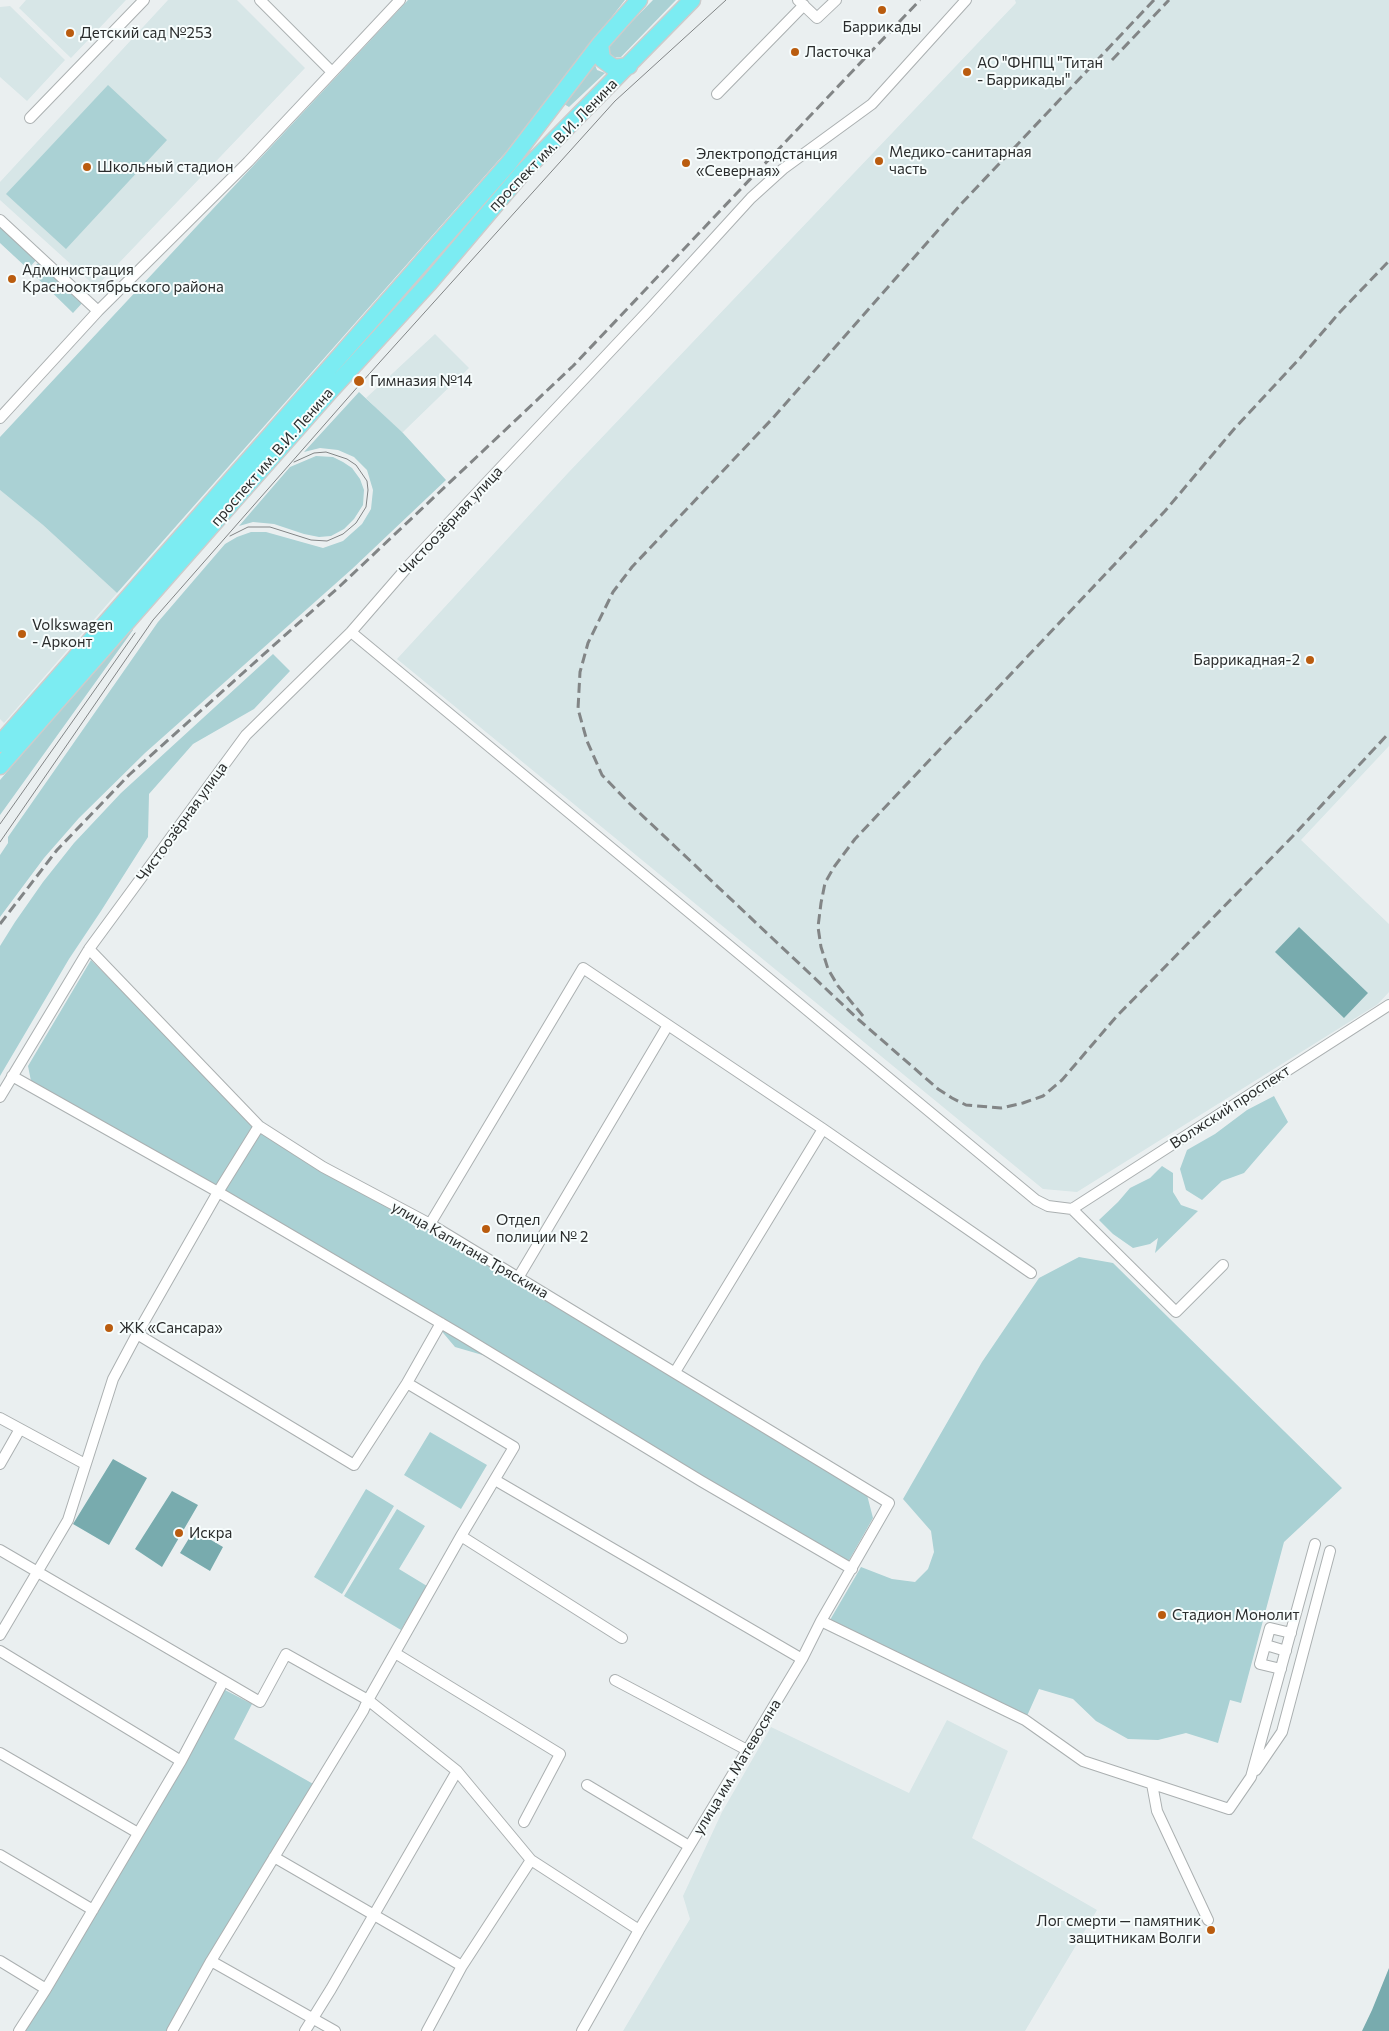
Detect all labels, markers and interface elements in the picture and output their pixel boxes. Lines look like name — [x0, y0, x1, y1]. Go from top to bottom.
marker: Баррикады — [876, 4, 888, 16]
place label: Баррикады — [843, 18, 921, 36]
place label: Детский сад №253 — [80, 24, 212, 42]
marker: Детский сад №253 — [64, 27, 76, 39]
place label: Ласточка — [805, 43, 871, 61]
marker: Ласточка — [789, 46, 801, 58]
place label: АО "ФНПЦ "Титан - Баррикады" — [977, 54, 1103, 89]
marker: АО "ФНПЦ "Титан - Баррикады" — [961, 66, 973, 78]
street label: проспект им. В.И. Ленина — [485, 75, 621, 215]
place label: Медико-санитарная часть — [889, 143, 1032, 178]
place label: Электроподстанция «Северная» — [696, 145, 838, 180]
marker: Медико-санитарная часть — [873, 155, 885, 167]
marker: Электроподстанция «Северная» — [680, 157, 692, 169]
place label: Школьный стадион — [97, 158, 234, 176]
marker: Школьный стадион — [81, 161, 93, 173]
place label: Администрация Краснооктябрьского района — [22, 261, 224, 296]
marker: Администрация Краснооктябрьского района — [6, 273, 18, 285]
place label: Гимназия №14 — [370, 372, 472, 390]
marker: Гимназия №14 — [352, 374, 366, 388]
street label: проспект им. В.И. Ленина — [207, 384, 337, 530]
street label: Чистоозёрная улица — [396, 463, 506, 579]
place label: Volkswagen - Арконт — [32, 616, 113, 651]
marker: Volkswagen - Арконт — [16, 628, 28, 640]
place label: Баррикадная-2 — [1193, 651, 1300, 669]
marker: Баррикадная-2 — [1304, 654, 1316, 666]
street label: Чистоозёрная улица — [133, 759, 231, 885]
street label: Волжский проспект — [1167, 1061, 1293, 1153]
street label: улица Капитана Тряскина — [388, 1198, 552, 1302]
place label: Отдел полиции № 2 — [496, 1211, 588, 1246]
marker: Отдел полиции № 2 — [480, 1223, 492, 1235]
place label: ЖК «Сансара» — [119, 1319, 223, 1337]
marker: ЖК «Сансара» — [103, 1322, 115, 1334]
place label: Искра — [189, 1524, 232, 1542]
marker: Искра — [173, 1527, 185, 1539]
place label: Стадион Монолит — [1172, 1606, 1300, 1624]
marker: Стадион Монолит — [1156, 1609, 1168, 1621]
street label: улица им. Матевосяна — [689, 1696, 785, 1838]
place label: Лог смерти — памятник защитникам Волги — [1036, 1912, 1201, 1947]
marker: Лог смерти — памятник защитникам Волги — [1205, 1924, 1217, 1936]

